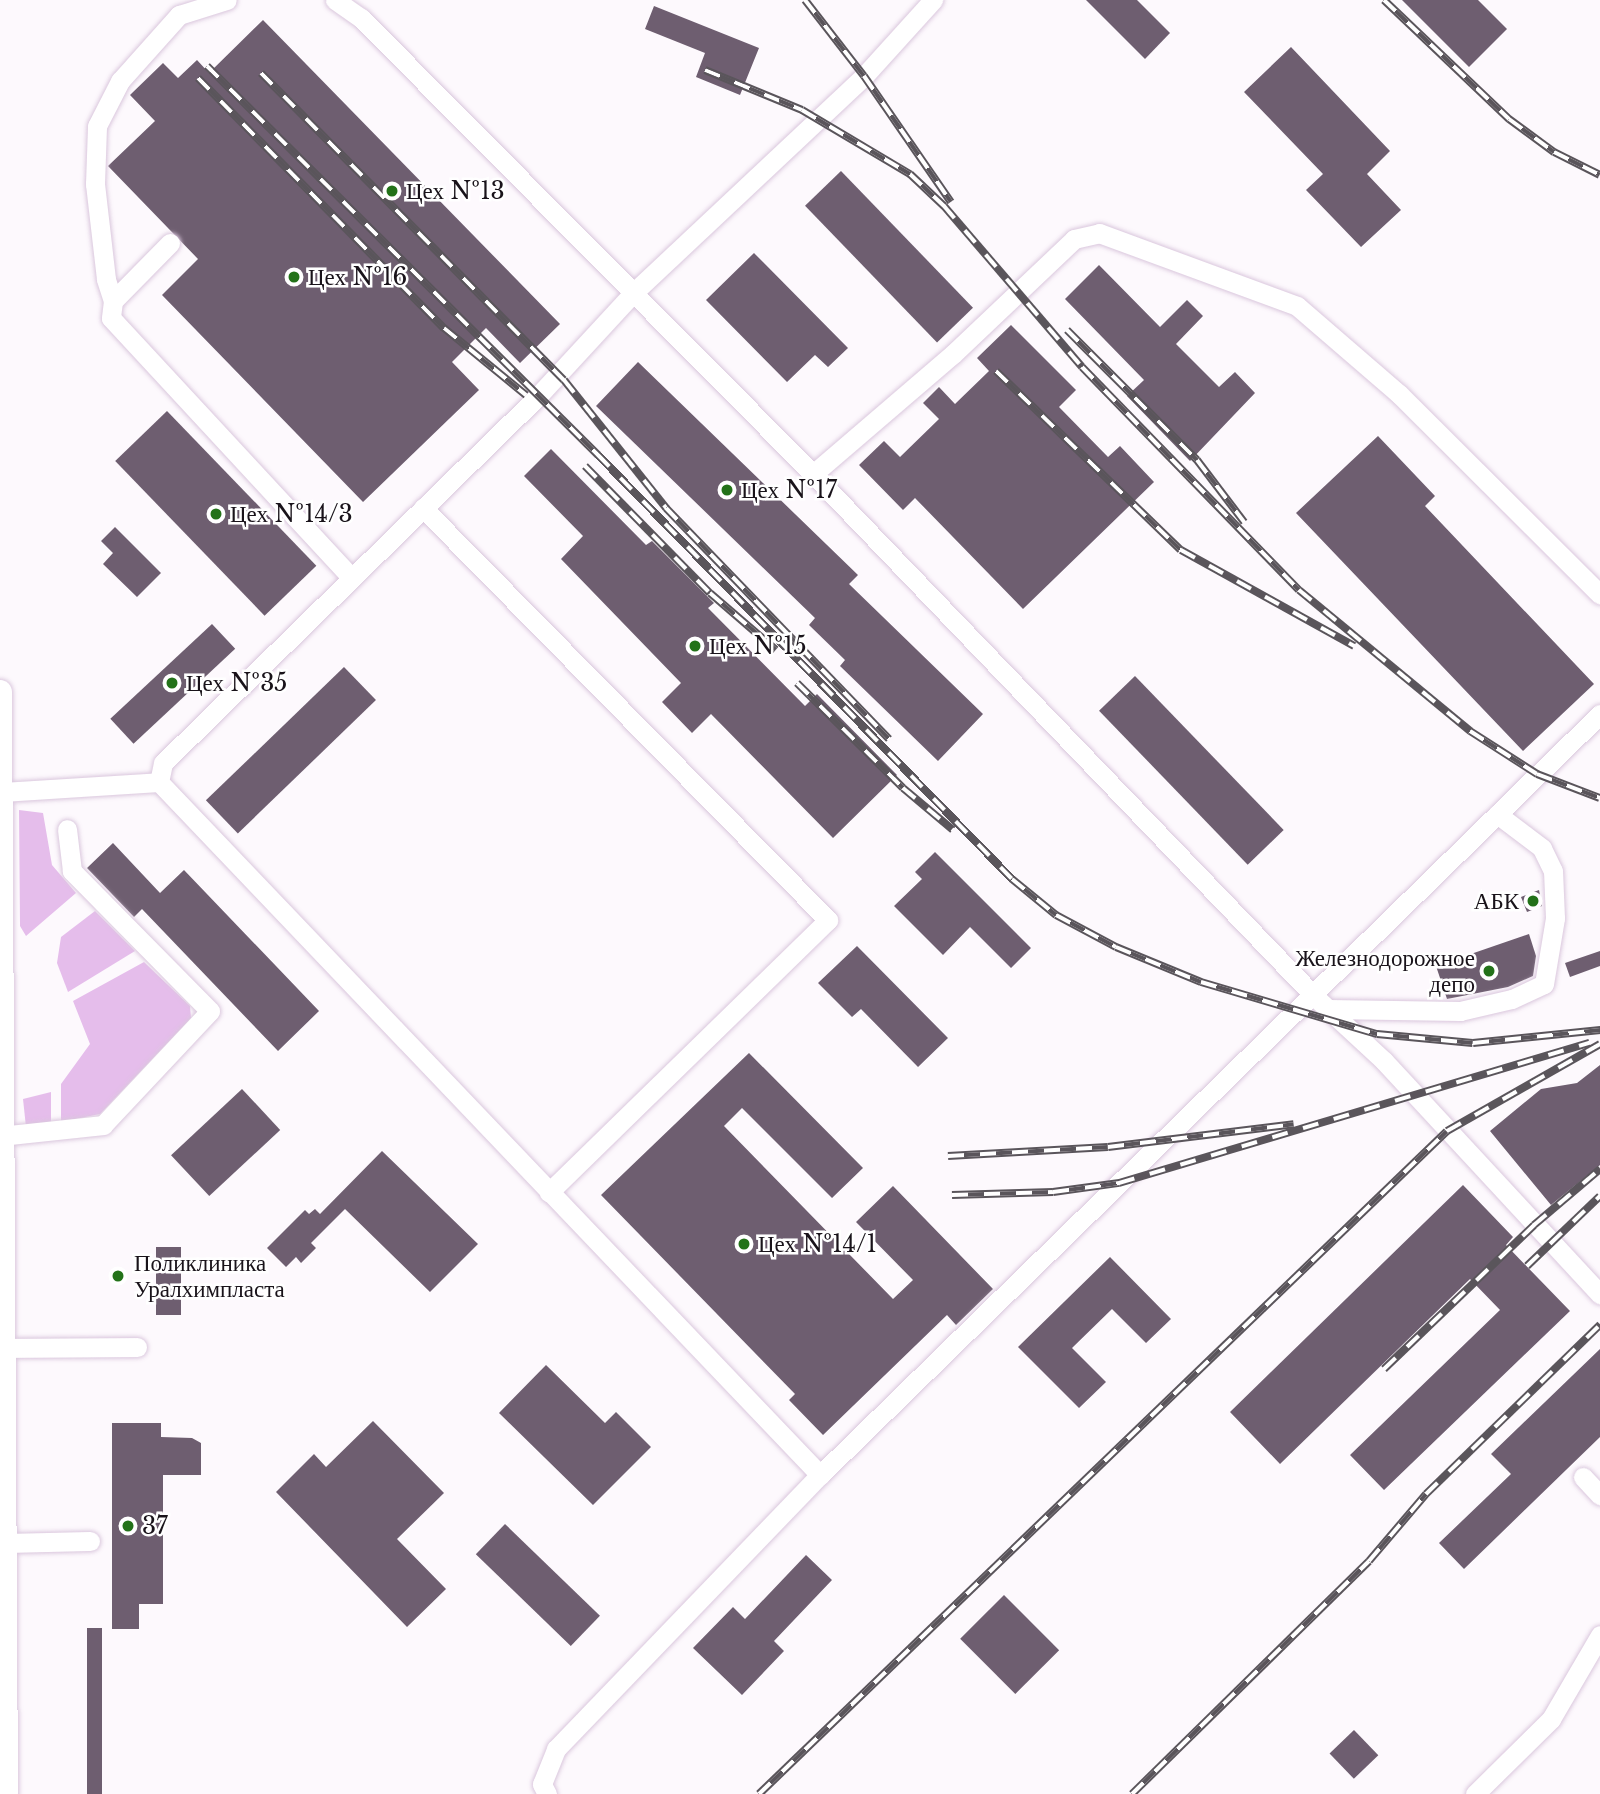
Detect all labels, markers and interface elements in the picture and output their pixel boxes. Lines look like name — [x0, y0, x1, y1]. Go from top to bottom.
place label: Цех №13 — [406, 177, 505, 205]
marker: Цех №13 — [384, 183, 400, 199]
place label: Цех №16 — [308, 263, 407, 291]
marker: Цех №16 — [286, 269, 302, 285]
place label: Цех №17 — [741, 476, 837, 504]
marker: Цех №17 — [719, 482, 735, 498]
place label: Цех №14/3 — [230, 500, 353, 528]
marker: Цех №14/3 — [208, 506, 224, 522]
place label: Цех №15 — [709, 632, 806, 660]
marker: Цех №15 — [687, 638, 703, 654]
place label: Цех №35 — [186, 669, 287, 697]
marker: Цех №35 — [164, 675, 180, 691]
place label: АБК — [1474, 887, 1519, 915]
marker: АБК — [1525, 893, 1541, 909]
place label: Железнодорожное депо — [1295, 944, 1475, 998]
marker: Железнодорожное депо — [1481, 963, 1497, 979]
place label: Цех №14/1 — [758, 1230, 877, 1258]
marker: Цех №14/1 — [736, 1236, 752, 1252]
place label: Поликлиника Уралхимпласта — [134, 1249, 285, 1303]
marker: Поликлиника Уралхимпласта — [108, 1266, 128, 1286]
place label: 37 — [142, 1512, 168, 1540]
marker: 37 — [120, 1518, 136, 1534]

